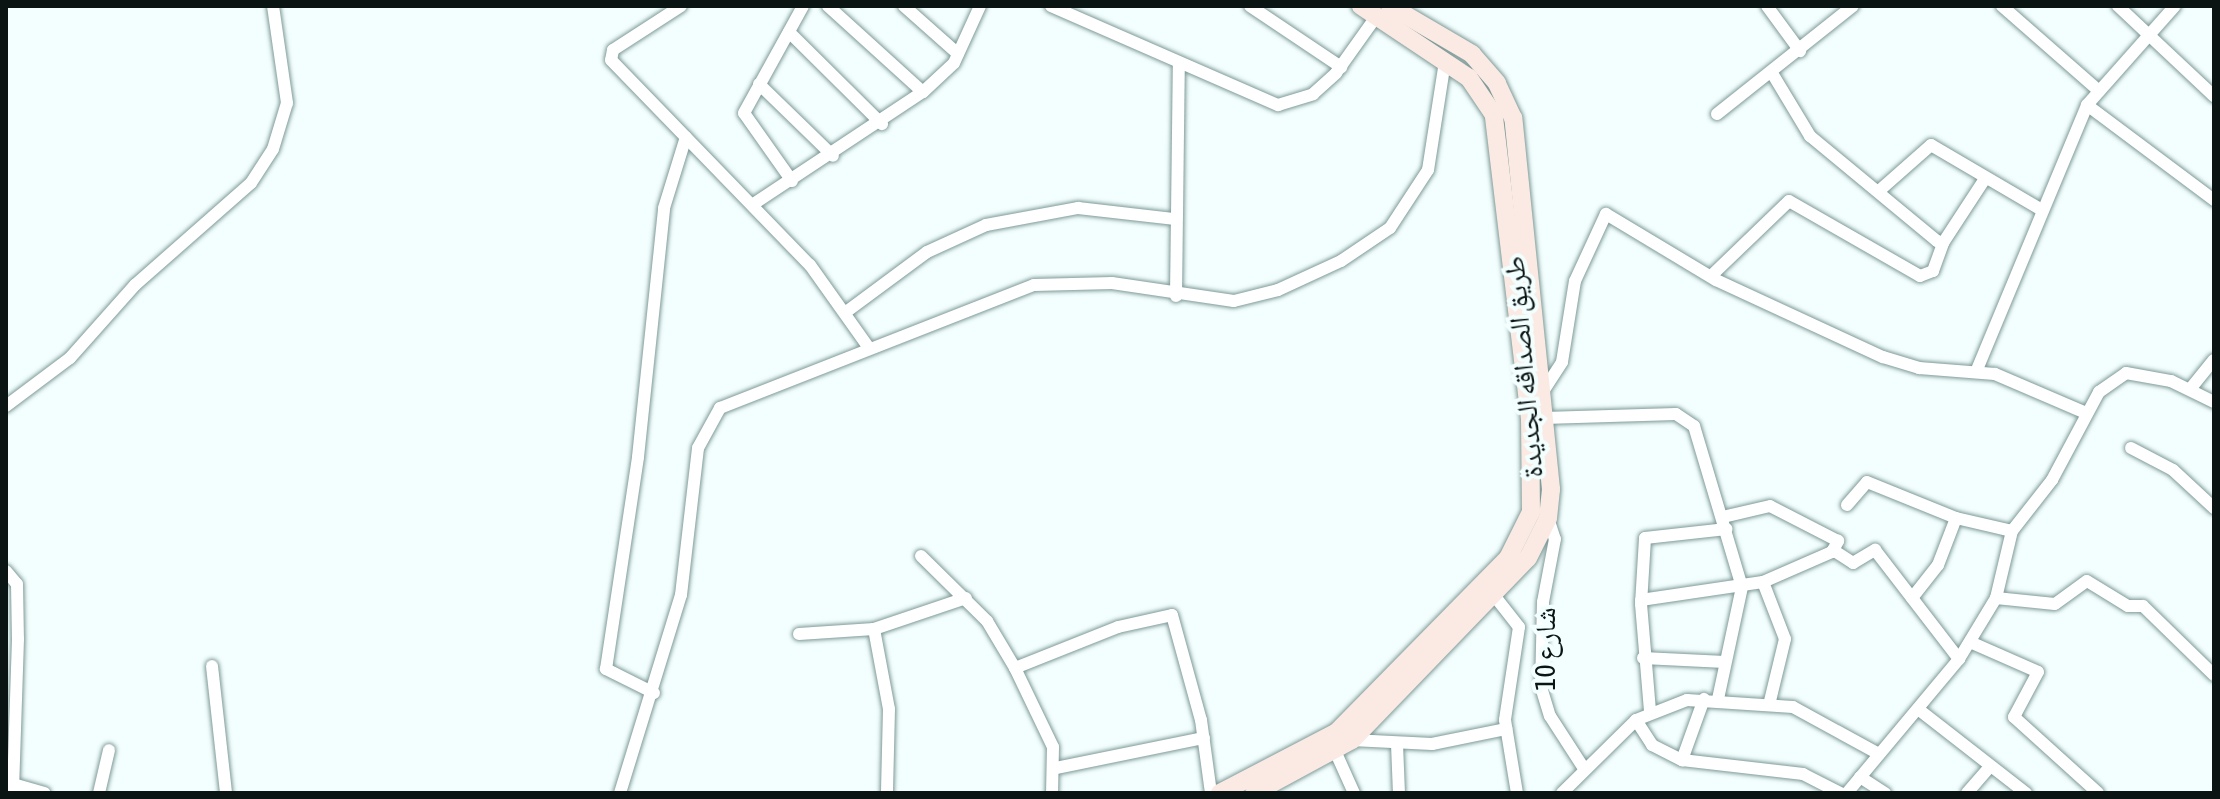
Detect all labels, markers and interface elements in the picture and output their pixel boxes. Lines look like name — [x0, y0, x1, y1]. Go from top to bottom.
street label: طريق الصداقه الجديدة — [1497, 255, 1549, 479]
street label: شارع 10 — [1528, 607, 1562, 691]

